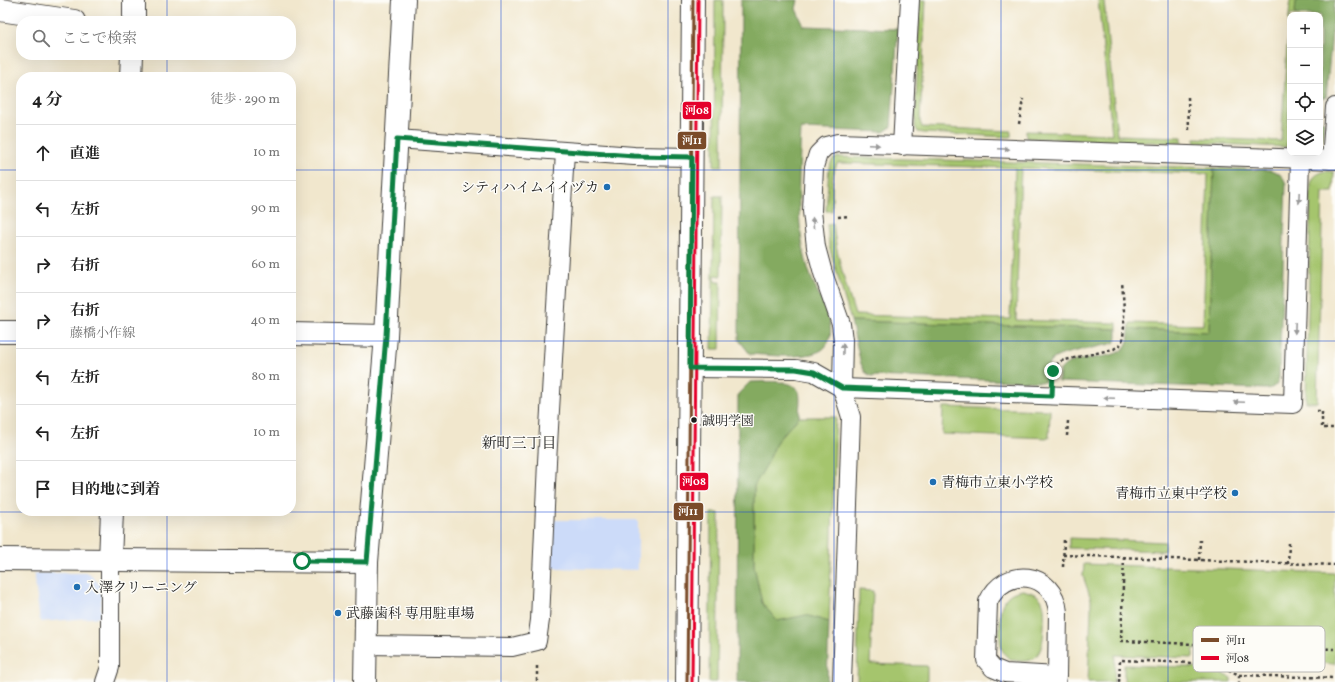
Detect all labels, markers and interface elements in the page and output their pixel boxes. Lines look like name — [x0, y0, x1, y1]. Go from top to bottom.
map controls — [1287, 12, 1323, 156]
button: + — [1287, 12, 1323, 48]
search box — [16, 16, 296, 60]
icon: search — [30, 27, 52, 49]
text: ここで検索 — [62, 29, 137, 50]
button: − — [1287, 48, 1323, 84]
button: locate — [1287, 84, 1323, 120]
text: 4 分 — [32, 89, 63, 112]
text: 徒歩 · 290 m — [210, 91, 280, 109]
line badge: 河08 — [682, 101, 712, 120]
text: 河08 — [685, 104, 709, 119]
button: layers — [1287, 120, 1323, 156]
line badge: 河11 — [677, 131, 707, 150]
text: 河11 — [682, 134, 702, 149]
one-way arrow — [868, 141, 880, 148]
icon: ahead — [32, 142, 54, 164]
text: 直進 — [70, 144, 100, 165]
text: 10 m — [253, 144, 280, 162]
one-way arrow — [998, 146, 1011, 152]
place label: シティハイムイイヅカ — [461, 179, 599, 198]
marker: シティハイムイイヅカ — [602, 182, 612, 192]
one-way arrow — [1296, 192, 1302, 205]
icon: left — [32, 198, 54, 220]
text: 左折 — [70, 200, 100, 221]
text: 90 m — [251, 200, 280, 218]
one-way arrow — [810, 217, 816, 230]
icon: right — [32, 254, 54, 276]
text: 右折 — [70, 256, 100, 277]
text: 60 m — [252, 256, 280, 274]
text: 右折 — [70, 301, 100, 322]
icon: right — [32, 310, 54, 332]
text: 40 m — [251, 312, 280, 330]
one-way arrow — [1292, 322, 1298, 335]
text: 藤橋小作線 — [70, 325, 135, 343]
one-way arrow — [840, 342, 846, 355]
route end — [1044, 362, 1062, 380]
icon: left — [32, 366, 54, 388]
text: 左折 — [70, 368, 100, 389]
text: 80 m — [251, 368, 280, 386]
one-way arrow — [1103, 394, 1115, 401]
one-way arrow — [1232, 399, 1245, 405]
place label: 誠明学園 — [702, 413, 754, 431]
marker: 誠明学園 — [689, 415, 699, 425]
icon: left — [32, 422, 54, 444]
text: 左折 — [70, 424, 100, 445]
text: 10 m — [253, 424, 280, 442]
district label: 新町三丁目 — [481, 434, 557, 455]
line badge: 河08 — [679, 472, 709, 491]
place label: 青梅市立東小学校 — [941, 474, 1053, 493]
text: 河08 — [682, 475, 706, 490]
marker: 青梅市立東小学校 — [928, 477, 938, 487]
icon: arrive — [32, 478, 54, 500]
text: 目的地に到着 — [70, 480, 160, 501]
place label: 青梅市立東中学校 — [1115, 485, 1227, 504]
marker: 青梅市立東中学校 — [1230, 488, 1240, 498]
line badge: 河11 — [673, 502, 704, 521]
text: 河11 — [678, 505, 698, 520]
route start — [293, 552, 311, 570]
place label: 入澤クリーニング — [85, 579, 197, 598]
marker: 入澤クリーニング — [72, 582, 82, 592]
place label: 武藤歯科 専用駐車場 — [346, 605, 475, 624]
marker: 武藤歯科 専用駐車場 — [333, 608, 343, 618]
legend — [1193, 626, 1325, 672]
text: 河11 — [1226, 634, 1246, 649]
text: 河08 — [1226, 652, 1250, 667]

